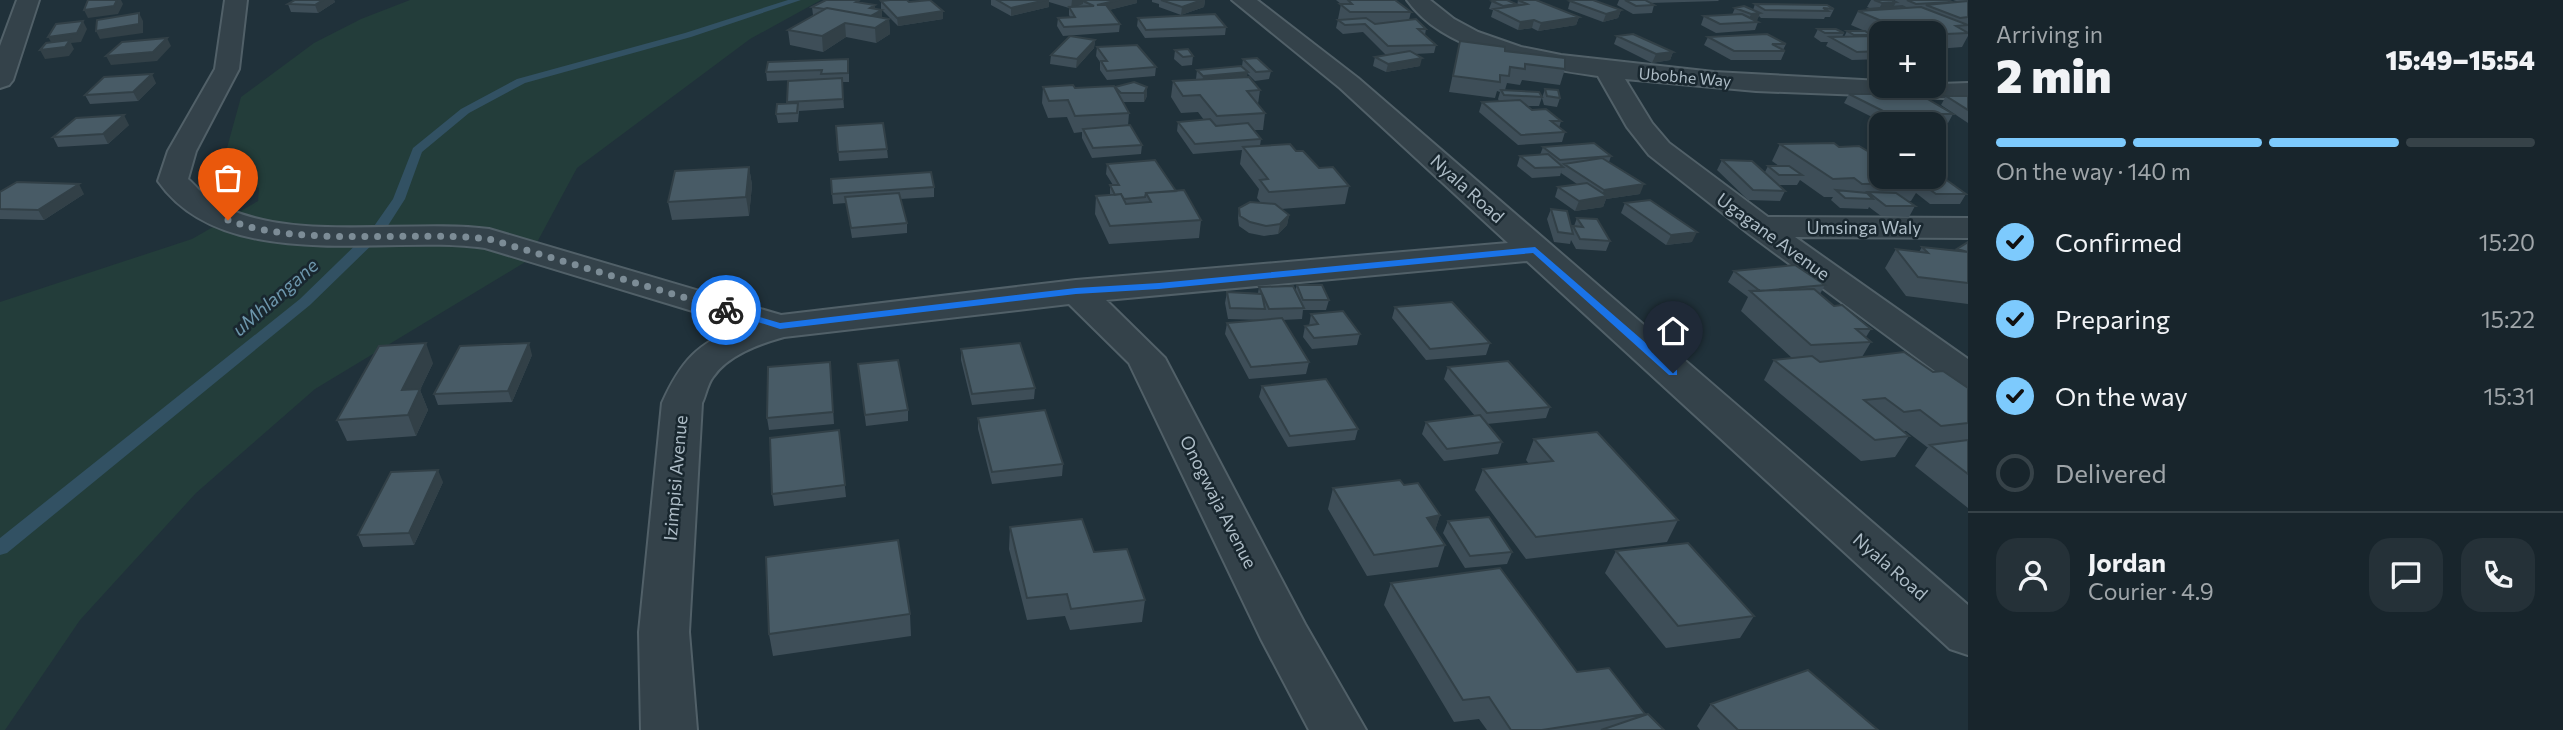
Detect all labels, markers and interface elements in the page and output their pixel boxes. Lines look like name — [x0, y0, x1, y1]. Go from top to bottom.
text: Arriving in — [1996, 20, 2103, 48]
map controls — [1869, 21, 1946, 189]
button: + — [1869, 21, 1946, 98]
text: 15:49–15:54 — [2386, 44, 2535, 75]
text: 2 min — [1996, 46, 2112, 102]
street label: Ubobhe Way — [1638, 63, 1732, 90]
button: − — [1869, 112, 1946, 189]
pin — [198, 148, 258, 220]
street label: Nyala Road — [1426, 149, 1509, 227]
text: On the way · 140 m — [1996, 157, 2191, 185]
icon: bag — [209, 159, 247, 197]
street label: Ugagane Avenue — [1713, 188, 1834, 285]
street label: Umsinga Waly — [1806, 216, 1922, 238]
icon: check — [1996, 223, 2034, 261]
text: Confirmed — [2055, 226, 2182, 257]
text: 15:20 — [2479, 228, 2535, 256]
water label: uMhlangane — [227, 253, 322, 340]
courier — [691, 275, 761, 345]
icon: bike — [707, 291, 745, 329]
icon: check — [1996, 300, 2034, 338]
pin — [1643, 301, 1703, 373]
text: Preparing — [2055, 303, 2170, 334]
text: 15:22 — [2481, 305, 2535, 333]
icon: home — [1654, 312, 1692, 350]
icon: check — [1996, 377, 2034, 415]
text: On the way — [2055, 380, 2188, 411]
text: 15:31 — [2484, 382, 2535, 410]
street label: Izimpisi Avenue — [659, 414, 691, 542]
street label: Onogwaja Avenue — [1176, 431, 1262, 572]
text: Delivered — [2055, 457, 2166, 488]
street label: Nyala Road — [1849, 528, 1932, 605]
button: person — [1996, 538, 2070, 612]
button: chat — [2369, 538, 2443, 612]
button: phone — [2461, 538, 2535, 612]
text: Jordan — [2088, 546, 2166, 577]
text: Courier · 4.9 — [2088, 577, 2214, 605]

